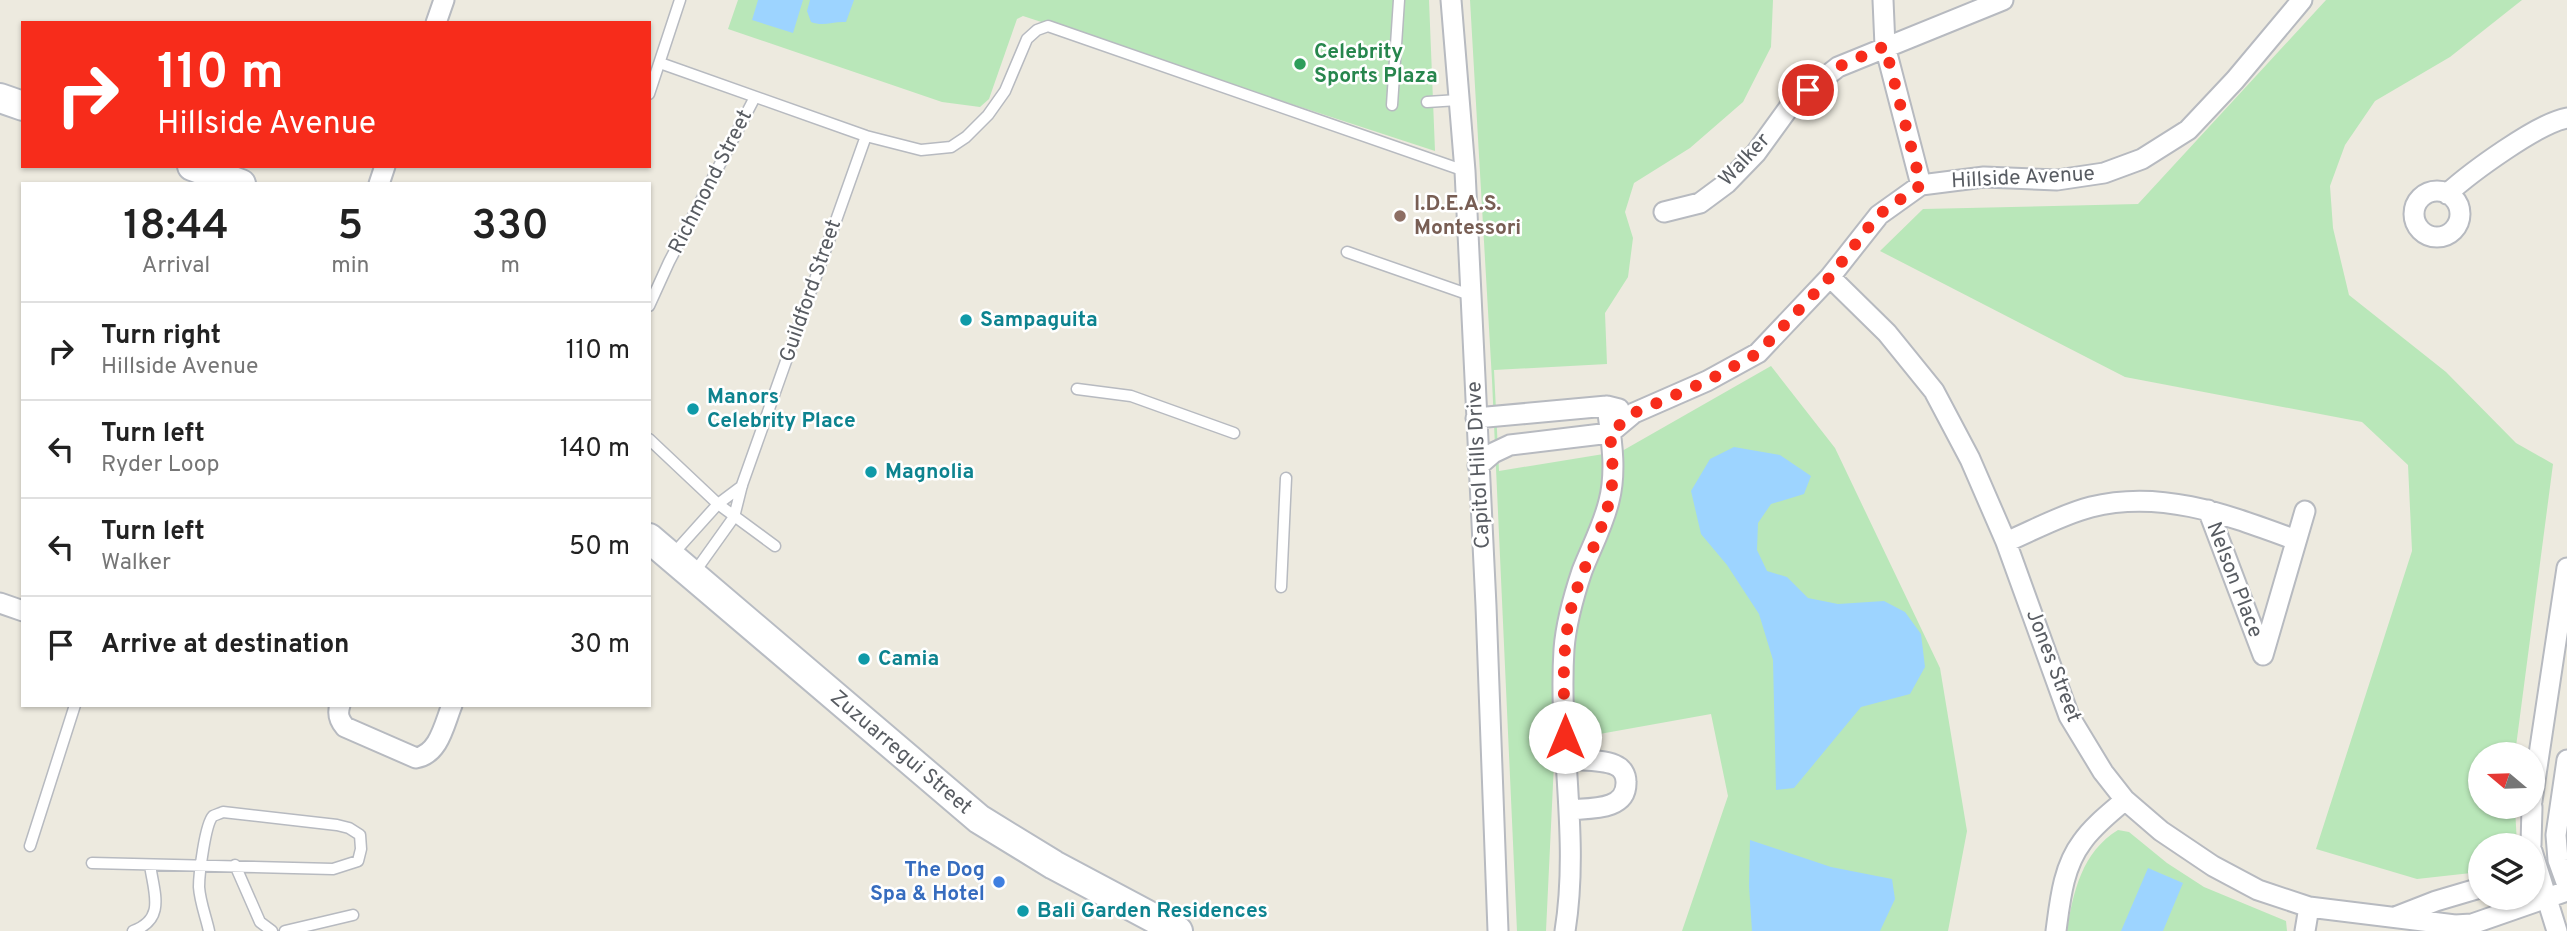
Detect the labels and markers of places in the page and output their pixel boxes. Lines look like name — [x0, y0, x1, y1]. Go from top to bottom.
place label: Celebrity Sports Plaza — [1314, 39, 1438, 90]
marker: Celebrity Sports Plaza — [1292, 56, 1308, 72]
pin — [1778, 60, 1838, 120]
place label: I.D.E.A.S. Montessori — [1414, 191, 1521, 242]
marker: I.D.E.A.S. Montessori — [1392, 208, 1408, 224]
place label: Sampaguita — [980, 307, 1098, 334]
marker: Sampaguita — [958, 312, 974, 328]
place label: Manors Celebrity Place — [707, 384, 856, 435]
marker: Manors Celebrity Place — [685, 401, 701, 417]
place label: Magnolia — [885, 459, 974, 486]
marker: Magnolia — [863, 464, 879, 480]
place label: Camia — [878, 646, 939, 673]
marker: Camia — [856, 651, 872, 667]
place label: The Dog Spa & Hotel — [870, 857, 985, 908]
marker: The Dog Spa & Hotel — [991, 874, 1007, 890]
place label: Bali Garden Residences — [1037, 898, 1268, 925]
marker: Bali Garden Residences — [1015, 903, 1031, 919]

